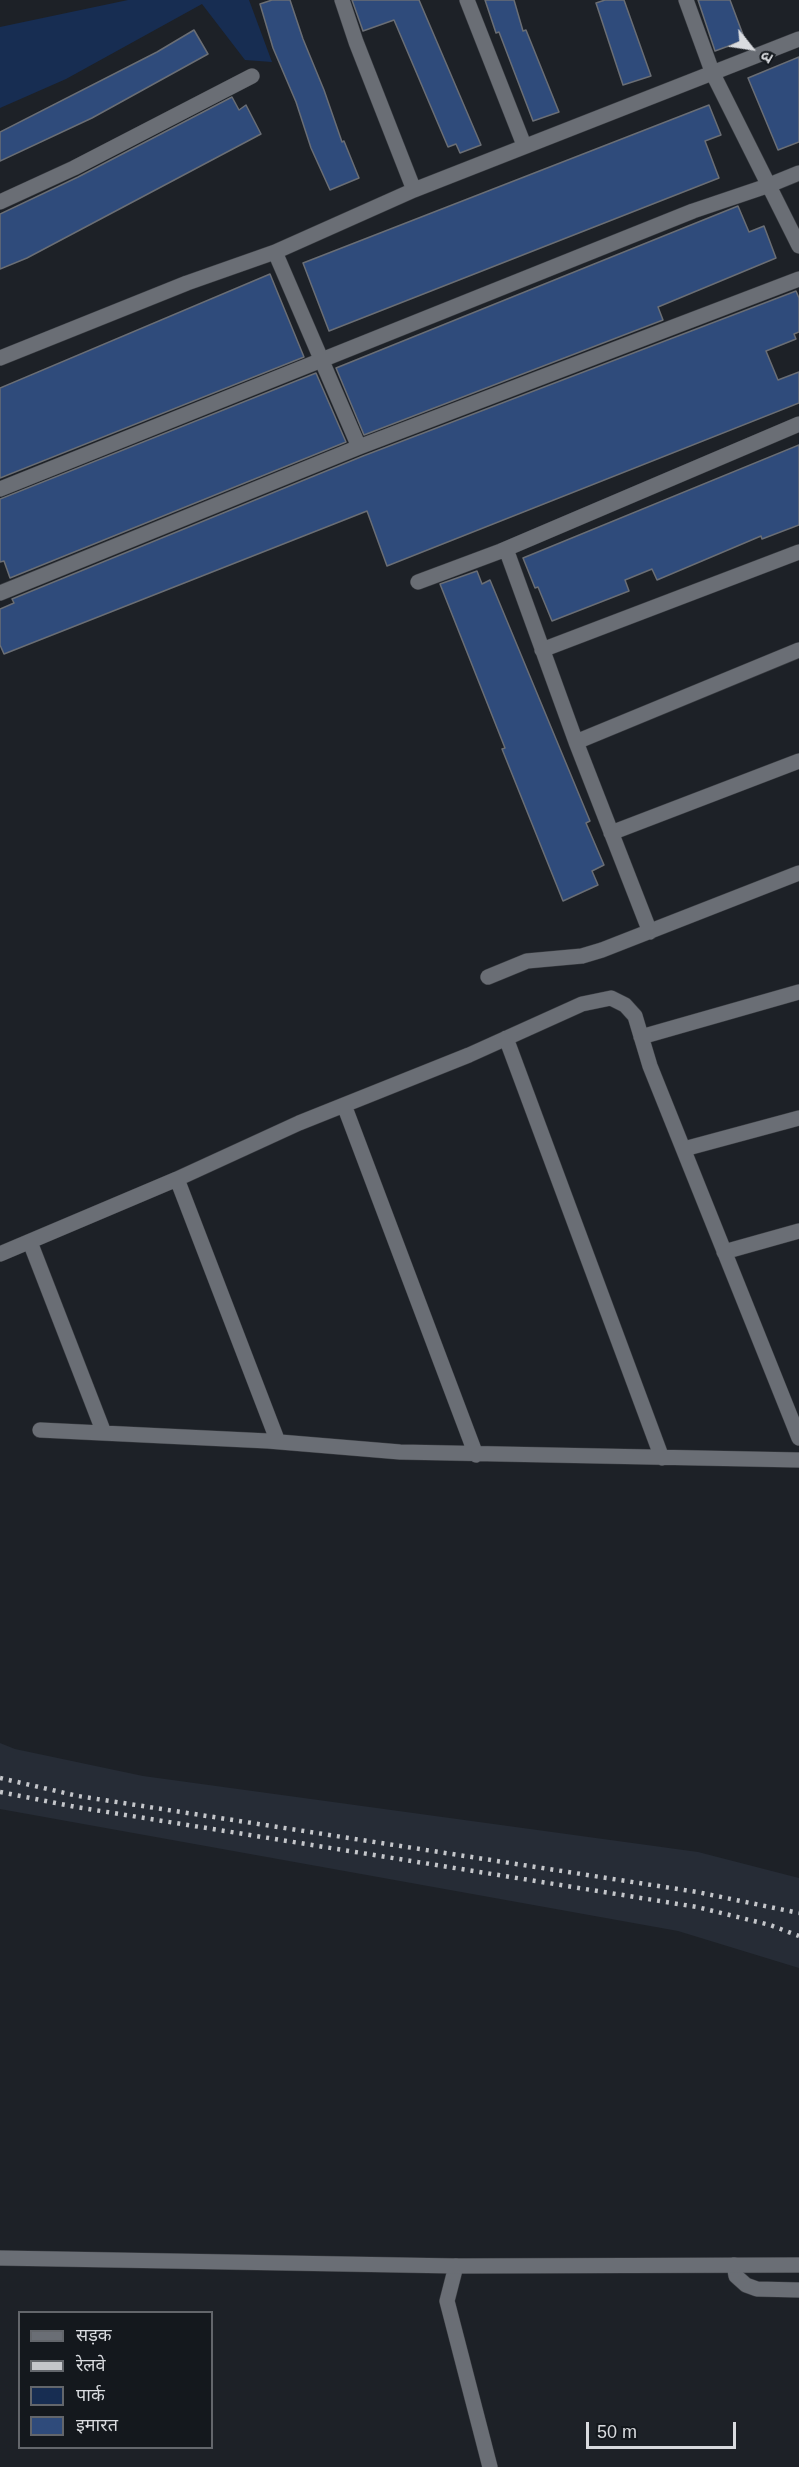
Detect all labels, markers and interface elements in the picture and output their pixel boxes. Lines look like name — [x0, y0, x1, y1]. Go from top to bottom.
north arrow — [721, 18, 781, 78]
text: उ — [757, 49, 777, 66]
legend — [18, 2311, 213, 2449]
text: सड़क — [76, 2325, 112, 2345]
text: रेलवे — [76, 2355, 106, 2375]
text: पार्क — [76, 2385, 105, 2405]
scale bar — [589, 2410, 739, 2448]
text: इमारत — [76, 2415, 118, 2435]
text: 50 m — [597, 2422, 637, 2442]

